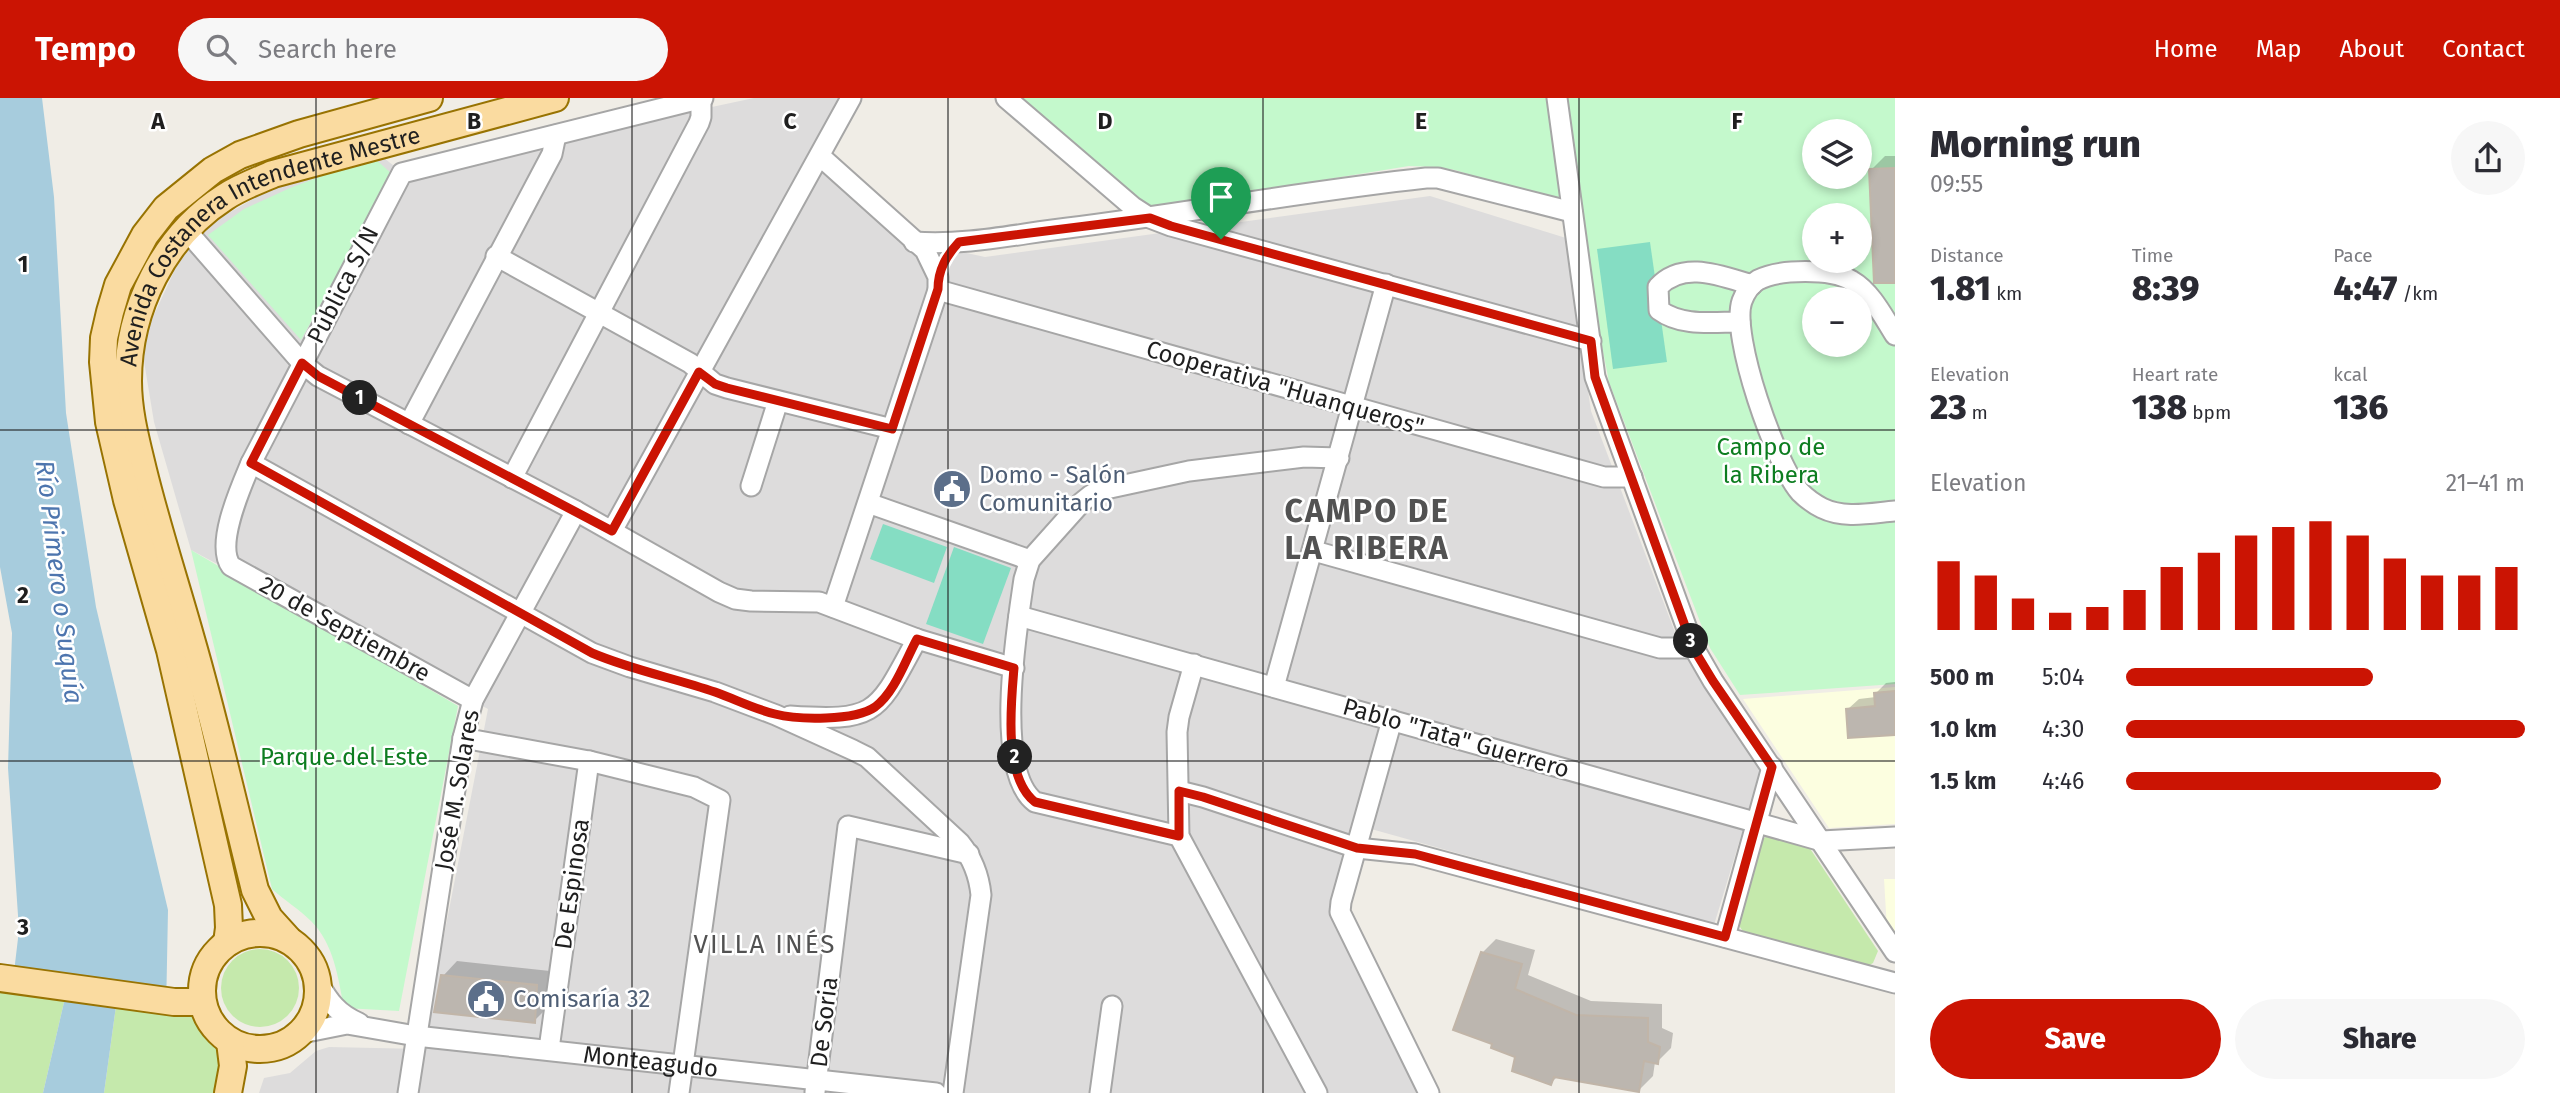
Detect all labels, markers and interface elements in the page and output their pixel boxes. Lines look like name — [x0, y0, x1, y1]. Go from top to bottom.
search box — [178, 18, 668, 81]
text: Tempo — [35, 29, 136, 69]
icon: search — [202, 30, 240, 68]
text: Search here — [258, 34, 397, 65]
text: Home — [2154, 35, 2218, 63]
text: Map — [2256, 35, 2302, 63]
text: About — [2340, 35, 2404, 63]
text: Contact — [2442, 35, 2525, 63]
text: B — [467, 107, 481, 135]
text: C — [783, 107, 797, 135]
text: D — [1098, 107, 1113, 135]
text: E — [1415, 107, 1427, 135]
text: F — [1731, 107, 1743, 135]
street label: Avenida Costanera Intendente Mestre — [113, 116, 447, 394]
map controls — [1802, 119, 1872, 357]
button: layers — [1802, 119, 1872, 189]
text: Morning run — [1930, 121, 2141, 167]
button: share — [2451, 121, 2525, 195]
pin — [1191, 167, 1251, 239]
text: 09:55 — [1930, 170, 1983, 198]
icon: arrive — [1202, 178, 1240, 216]
button: + — [1802, 203, 1872, 273]
street label: Pública S/N — [301, 222, 385, 348]
text: Distance — [1930, 244, 2004, 267]
text: Time — [2132, 244, 2173, 267]
text: Pace — [2333, 244, 2373, 267]
text: 1 — [18, 250, 28, 278]
text: 1.81 — [1930, 267, 1991, 309]
text: 8:39 — [2132, 267, 2199, 309]
text: 4:47 — [2333, 267, 2397, 309]
text: km — [1991, 282, 2022, 305]
text: /km — [2397, 282, 2438, 305]
button: − — [1802, 287, 1872, 357]
street label: Cooperativa "Huanqueros" — [1143, 335, 1427, 441]
text: Elevation — [1930, 363, 2010, 386]
text: Heart rate — [2132, 363, 2218, 386]
text: kcal — [2333, 363, 2368, 386]
pin: 1 — [342, 380, 378, 416]
text: 1 — [355, 386, 364, 409]
text: 23 — [1930, 386, 1967, 428]
text: 138 — [2132, 386, 2187, 428]
text: 136 — [2333, 386, 2388, 428]
text: m — [1967, 401, 1988, 424]
text: bpm — [2187, 401, 2231, 424]
park label: Campo de la Ribera — [1717, 433, 1825, 489]
water label: Río Primero o Suquía — [29, 458, 89, 706]
place label: Domo - Salón Comunitario — [979, 461, 1126, 517]
public building icon: Domo - Salón Comunitario — [931, 468, 973, 510]
text: Elevation — [1930, 469, 2026, 497]
text: 21–41 m — [2446, 469, 2525, 497]
district label: CAMPO DE LA RIBERA — [1284, 492, 1450, 567]
street label: 20 de Septiembre — [255, 571, 435, 687]
text: 2 — [17, 581, 29, 609]
pin: 3 — [1674, 624, 1708, 658]
text: 3 — [1686, 629, 1695, 652]
text: 500 m — [1930, 663, 1994, 691]
text: 5:04 — [2042, 663, 2084, 691]
street label: Pablo "Tata" Guerrero — [1340, 692, 1572, 784]
street label: José M. Solares — [429, 707, 485, 873]
text: 1.0 km — [1930, 715, 1997, 743]
text: 4:30 — [2042, 715, 2084, 743]
pin: 2 — [998, 740, 1032, 774]
park label: Parque del Este — [260, 743, 428, 771]
text: 2 — [1010, 745, 1019, 768]
text: 1.5 km — [1930, 767, 1996, 795]
text: 4:46 — [2042, 767, 2084, 795]
street label: De Espinosa — [549, 817, 595, 951]
text: 3 — [16, 913, 29, 941]
district label: VILLA INÉS — [693, 929, 837, 960]
street label: De Soria — [805, 975, 843, 1069]
public building icon: Comisaría 32 — [465, 978, 507, 1020]
place label: Comisaría 32 — [513, 985, 650, 1013]
button: Save — [1930, 999, 2221, 1079]
button: Share — [2235, 999, 2525, 1079]
street label: Monteagudo — [582, 1040, 719, 1083]

